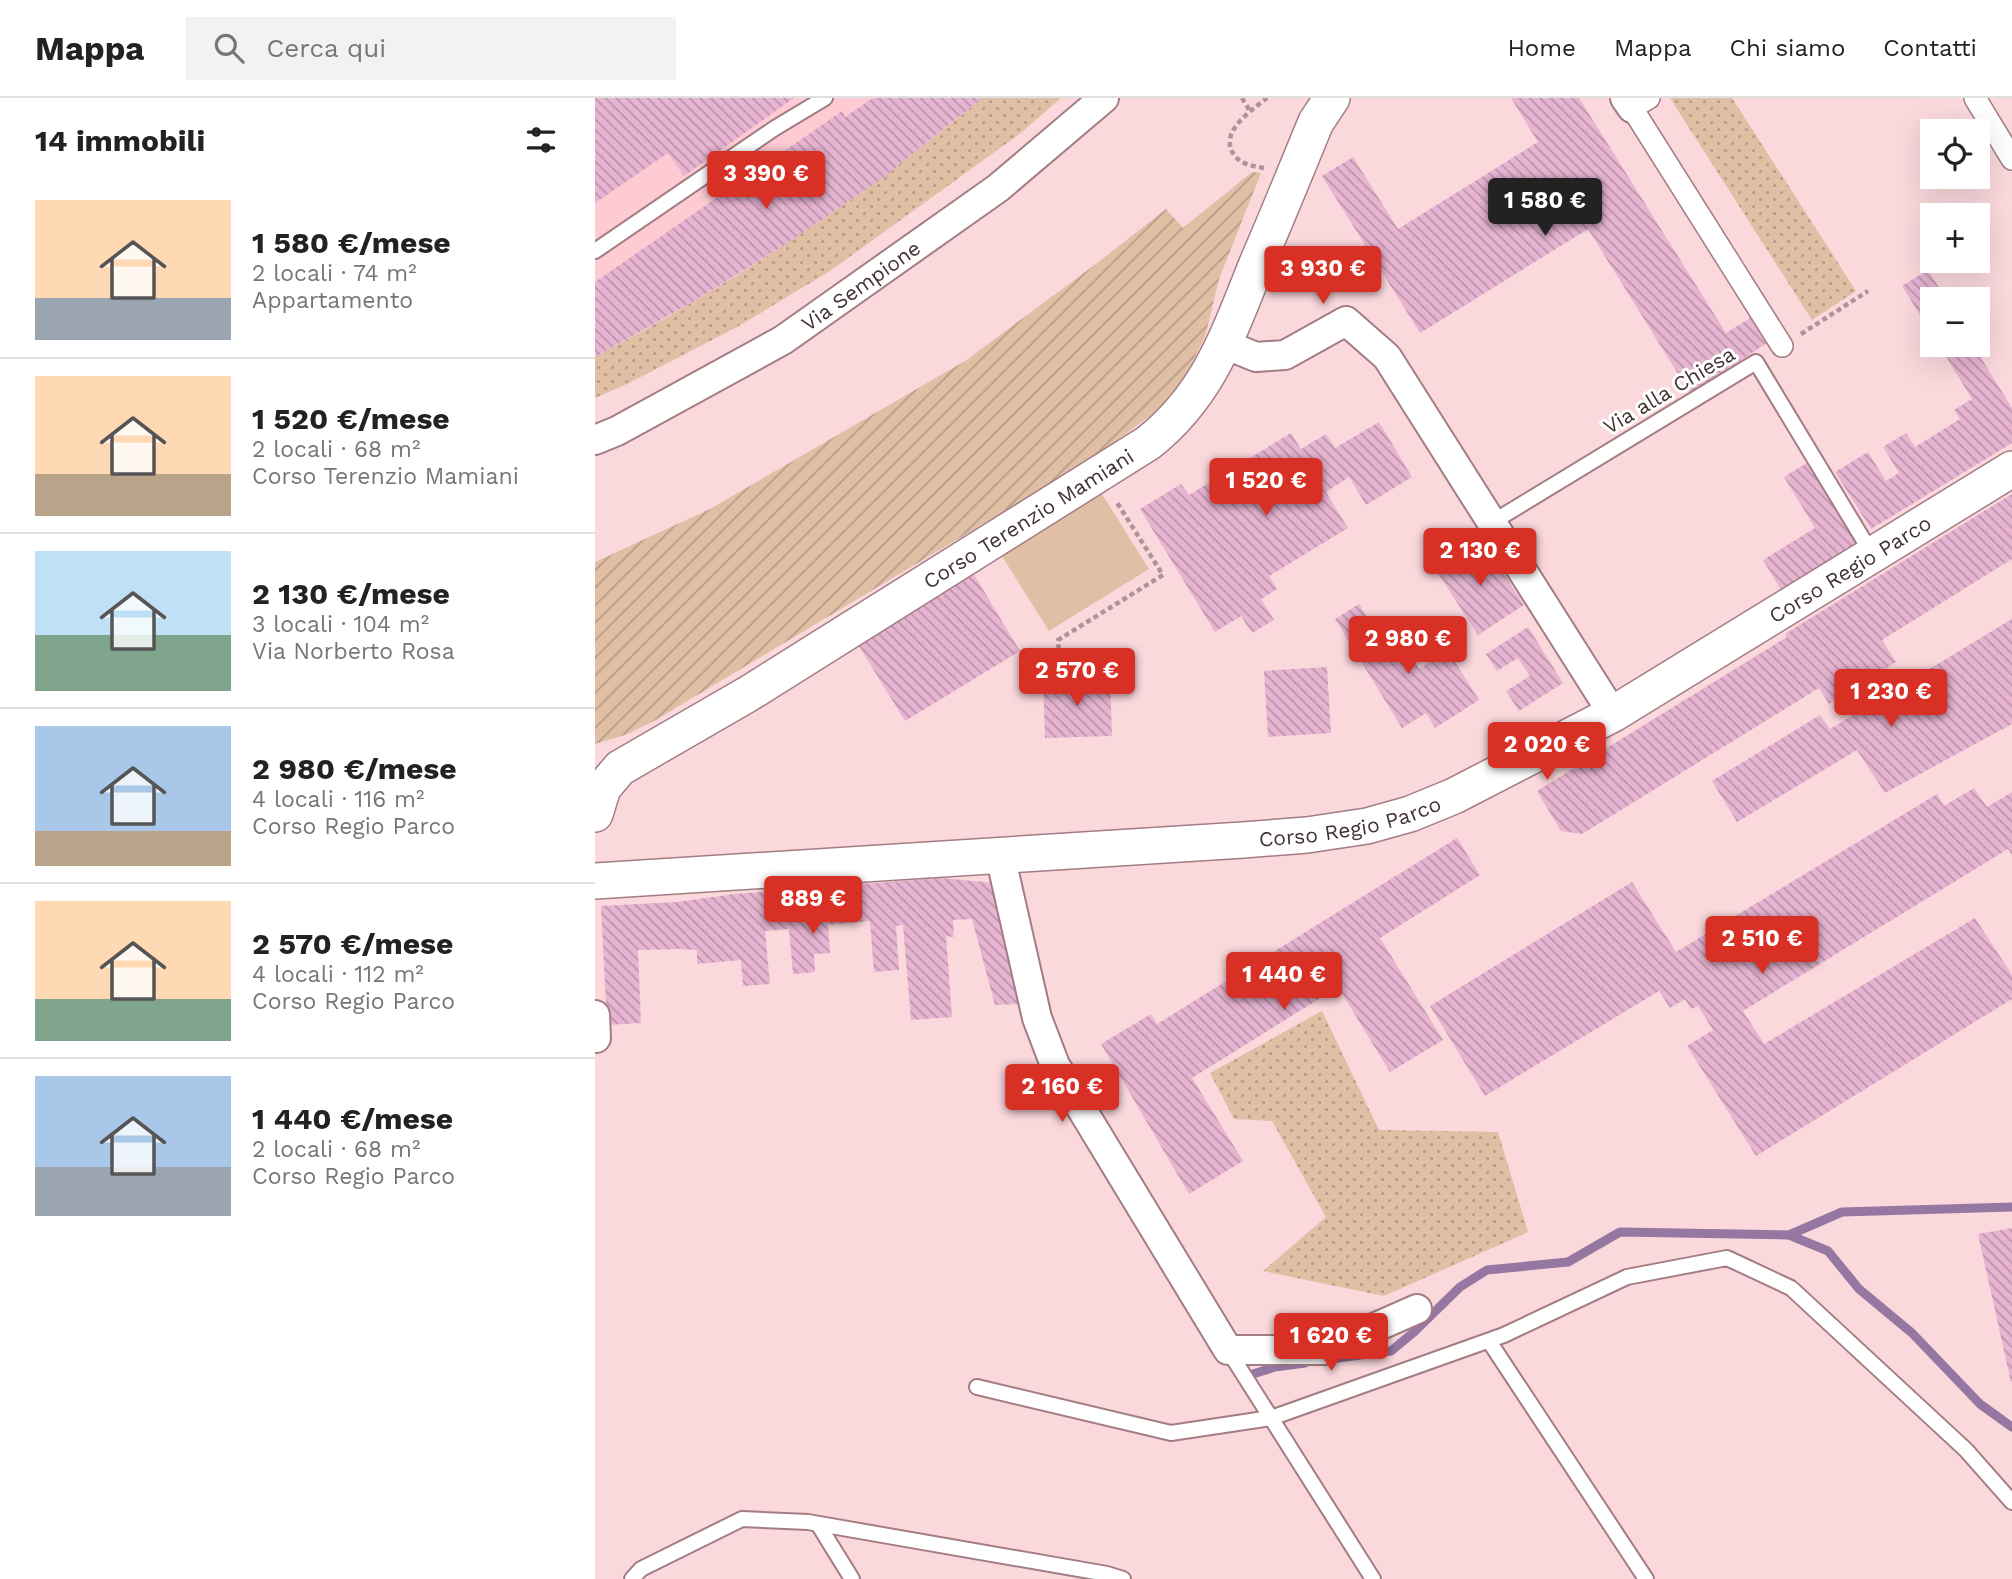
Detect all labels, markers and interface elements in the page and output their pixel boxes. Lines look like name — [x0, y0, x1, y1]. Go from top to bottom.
search box — [186, 17, 676, 80]
text: Mappa — [35, 29, 144, 68]
icon: search — [210, 29, 248, 67]
text: Cerca qui — [266, 33, 386, 63]
text: Home — [1507, 34, 1576, 62]
text: Mappa — [1614, 34, 1692, 62]
text: Chi siamo — [1730, 34, 1845, 62]
text: Contatti — [1883, 34, 1977, 62]
map controls — [1920, 119, 1990, 357]
button: locate — [1920, 119, 1990, 189]
icon: filters — [522, 121, 560, 159]
text: 14 immobili — [35, 123, 205, 158]
pin: 3 390 € — [701, 152, 831, 211]
text: 3 390 € — [723, 160, 809, 187]
pin: 1 580 € — [1480, 178, 1610, 238]
text: 1 580 € — [1504, 187, 1586, 214]
button: + — [1920, 203, 1990, 273]
text: 1 580 €/mese — [252, 225, 451, 260]
icon: home — [91, 228, 175, 312]
street label: Via Sempione — [796, 235, 925, 336]
pin: 3 930 € — [1258, 246, 1388, 306]
text: 3 930 € — [1280, 255, 1366, 282]
text: 2 locali · 74 m² — [252, 260, 417, 287]
text: Appartamento — [252, 287, 413, 314]
button: − — [1920, 287, 1990, 357]
street label: Via alla Chiesa — [1599, 341, 1739, 439]
text: 1 520 €/mese — [252, 401, 450, 436]
icon: home — [91, 404, 175, 488]
text: 2 locali · 68 m² — [252, 436, 420, 463]
street label: Corso Terenzio Mamiani — [918, 443, 1138, 594]
pin: 1 520 € — [1201, 458, 1331, 518]
text: Corso Terenzio Mamiani — [252, 463, 519, 490]
text: 1 520 € — [1225, 467, 1307, 494]
street label: Corso Regio Parco — [1764, 509, 1935, 628]
pin: 2 130 € — [1415, 528, 1545, 588]
text: 2 130 € — [1439, 537, 1521, 564]
text: 2 130 €/mese — [252, 576, 450, 611]
icon: home — [91, 579, 175, 663]
text: 3 locali · 104 m² — [252, 611, 429, 638]
pin: 2 980 € — [1343, 616, 1473, 676]
text: 2 980 € — [1365, 625, 1451, 652]
text: Via Norberto Rosa — [252, 638, 455, 665]
pin: 2 570 € — [1012, 648, 1142, 708]
text: 2 570 € — [1035, 657, 1119, 684]
pin: 1 230 € — [1826, 670, 1956, 729]
text: 1 230 € — [1850, 678, 1932, 705]
pin: 2 020 € — [1482, 722, 1612, 782]
text: 2 020 € — [1504, 731, 1590, 758]
text: 2 980 €/mese — [252, 751, 457, 786]
icon: home — [91, 754, 175, 838]
text: 4 locali · 116 m² — [252, 786, 424, 813]
street label: Corso Regio Parco — [1258, 790, 1444, 851]
text: Corso Regio Parco — [252, 813, 455, 840]
pin: 889 € — [764, 876, 862, 936]
text: 889 € — [780, 885, 846, 912]
pin: 2 510 € — [1697, 916, 1827, 976]
text: 2 510 € — [1721, 925, 1803, 952]
text: 2 570 €/mese — [252, 926, 453, 961]
icon: home — [91, 929, 175, 1013]
pin: 1 440 € — [1219, 953, 1349, 1012]
text: 4 locali · 112 m² — [252, 961, 424, 988]
text: 1 440 € — [1242, 961, 1326, 988]
text: Corso Regio Parco — [252, 988, 455, 1015]
pin: 2 160 € — [997, 1065, 1127, 1124]
text: 2 160 € — [1021, 1073, 1103, 1100]
text: 1 440 €/mese — [252, 1101, 453, 1136]
icon: home — [91, 1104, 175, 1188]
text: 2 locali · 68 m² — [252, 1136, 420, 1163]
text: Corso Regio Parco — [252, 1163, 455, 1190]
pin: 1 620 € — [1266, 1314, 1396, 1373]
text: 1 620 € — [1290, 1322, 1372, 1349]

